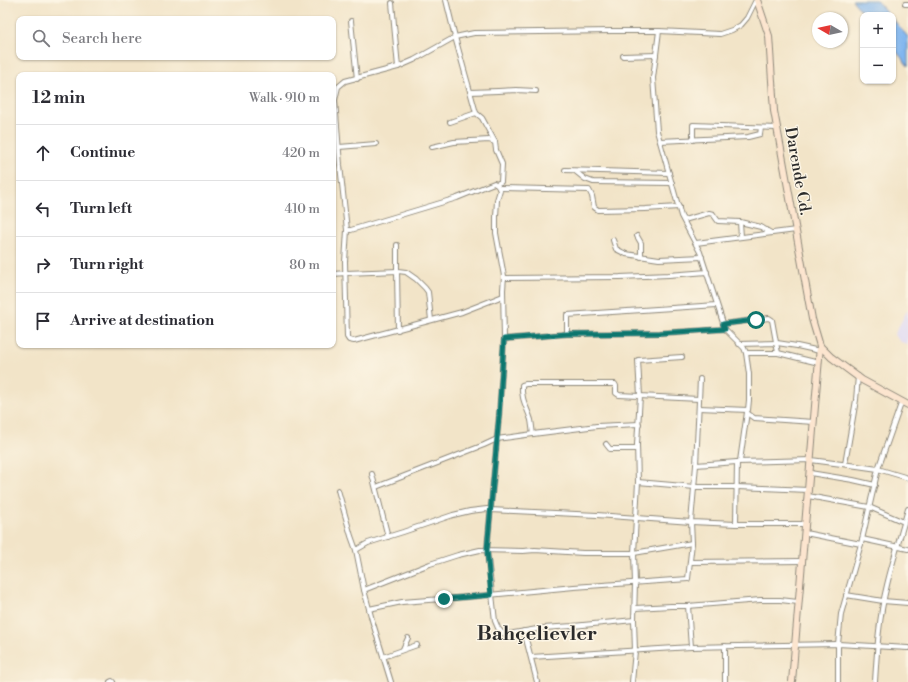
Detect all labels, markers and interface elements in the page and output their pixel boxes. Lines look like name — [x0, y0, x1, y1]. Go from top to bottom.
north arrow — [812, 12, 848, 48]
map controls — [860, 12, 896, 84]
button: + — [860, 12, 896, 48]
search box — [16, 16, 336, 60]
icon: search — [30, 27, 52, 49]
text: Search here — [62, 29, 142, 48]
button: − — [860, 48, 896, 84]
text: 12 min — [32, 87, 85, 109]
text: Walk · 910 m — [249, 90, 320, 106]
street label: Darende Cd. — [780, 125, 816, 217]
icon: ahead — [32, 142, 54, 164]
text: Continue — [70, 143, 135, 162]
text: 420 m — [282, 145, 320, 161]
icon: left — [32, 198, 54, 220]
text: Turn left — [70, 199, 132, 218]
text: 410 m — [284, 201, 320, 217]
icon: right — [32, 254, 54, 276]
text: Turn right — [70, 255, 144, 274]
text: 80 m — [289, 257, 320, 273]
icon: arrive — [32, 310, 54, 332]
text: Arrive at destination — [70, 311, 214, 330]
route start — [747, 311, 765, 329]
route end — [435, 590, 453, 608]
district label: Bahçelievler — [477, 622, 597, 647]

